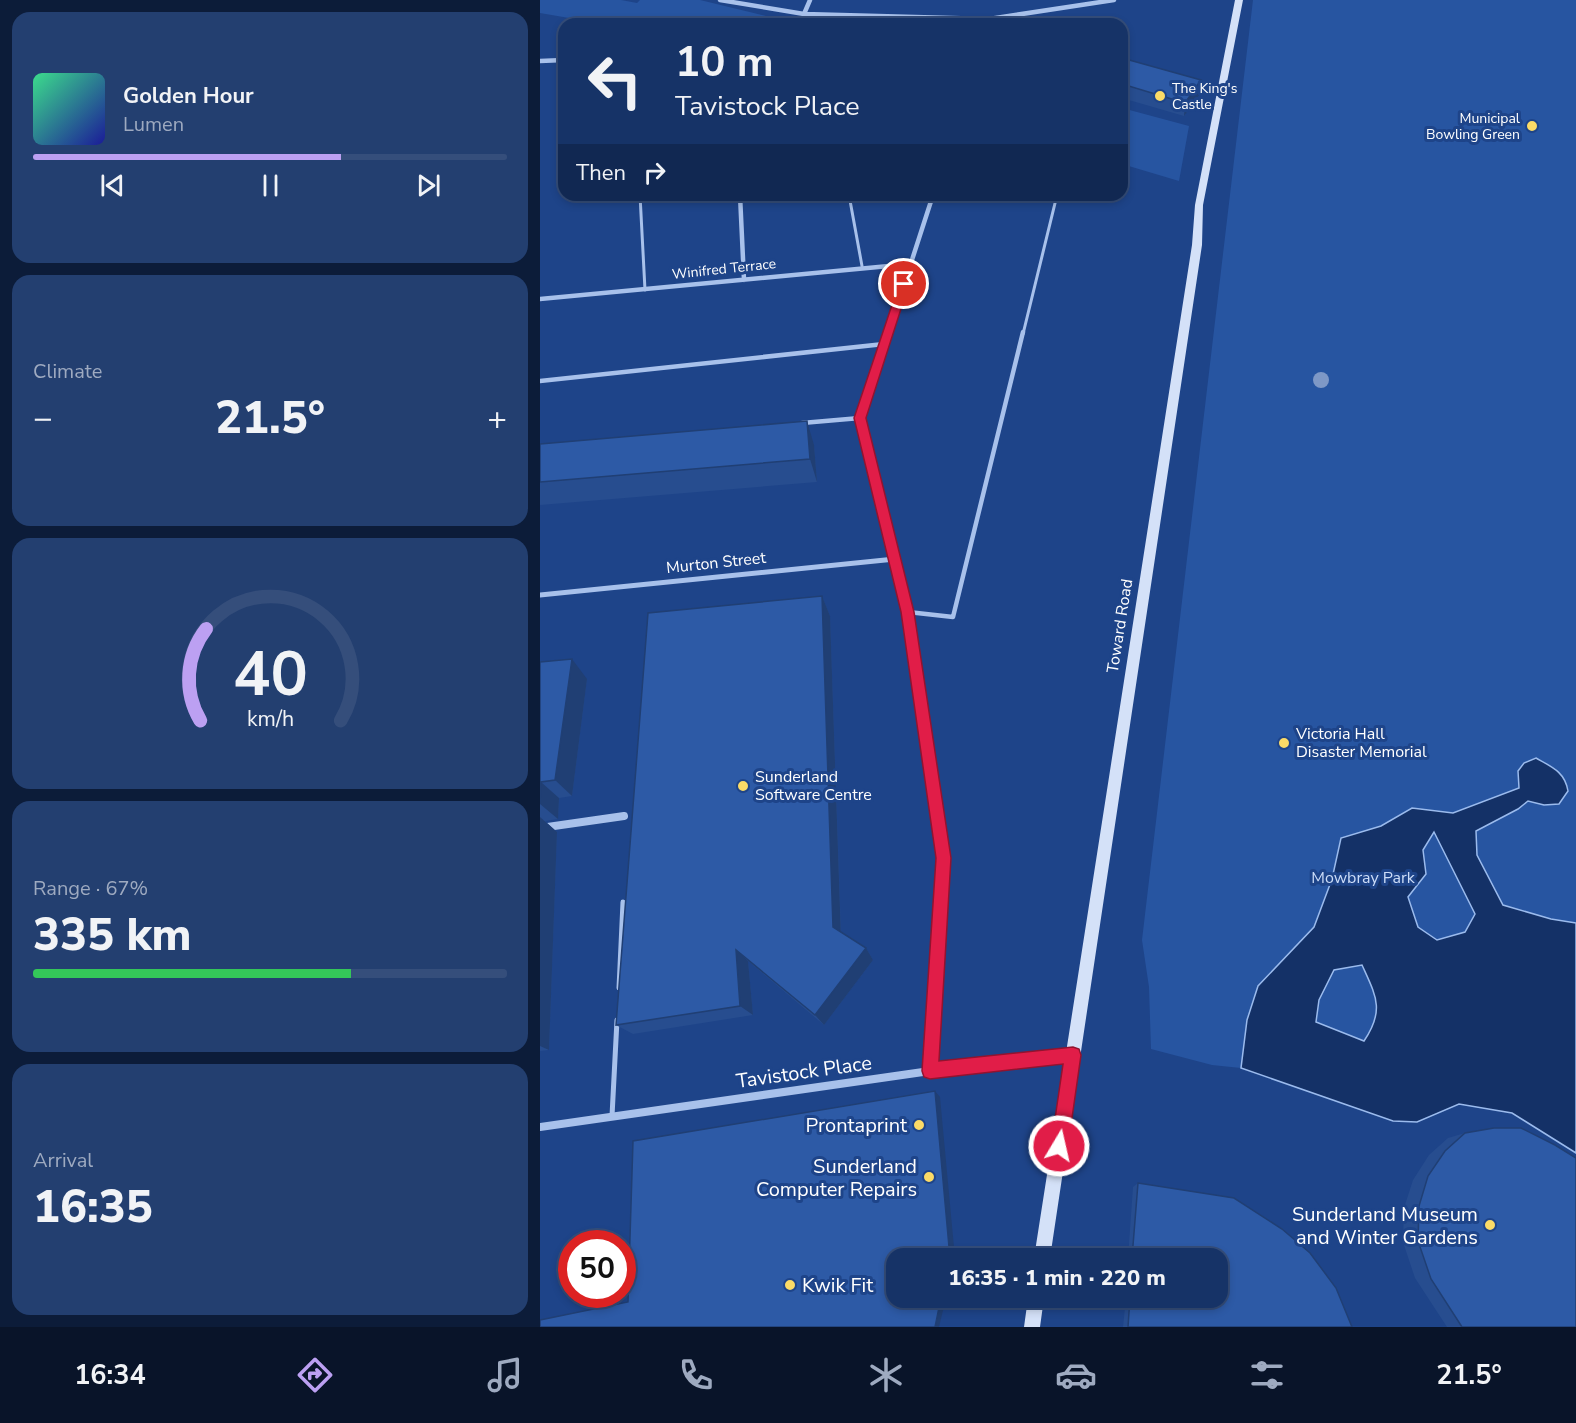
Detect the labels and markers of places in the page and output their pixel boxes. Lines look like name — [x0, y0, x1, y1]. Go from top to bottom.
place label: The King's Castle — [1172, 79, 1238, 114]
marker: The King's Castle — [1153, 89, 1167, 103]
place label: Municipal Bowling Green — [1426, 109, 1521, 144]
marker: Municipal Bowling Green — [1525, 119, 1539, 133]
pin — [878, 258, 929, 309]
place label: Victoria Hall Disaster Memorial — [1295, 723, 1427, 763]
marker: Victoria Hall Disaster Memorial — [1277, 736, 1291, 750]
place label: Sunderland Software Centre — [755, 766, 872, 806]
marker: Sunderland Software Centre — [736, 779, 750, 793]
place label: Prontaprint — [806, 1112, 908, 1139]
marker: Prontaprint — [912, 1118, 926, 1132]
place label: Sunderland Computer Repairs — [756, 1153, 917, 1203]
marker: Sunderland Computer Repairs — [922, 1170, 936, 1184]
place label: Sunderland Museum and Winter Gardens — [1292, 1201, 1478, 1251]
marker: Sunderland Museum and Winter Gardens — [1483, 1218, 1497, 1232]
place label: Kwik Fit — [802, 1272, 874, 1299]
marker: Kwik Fit — [783, 1278, 797, 1292]

